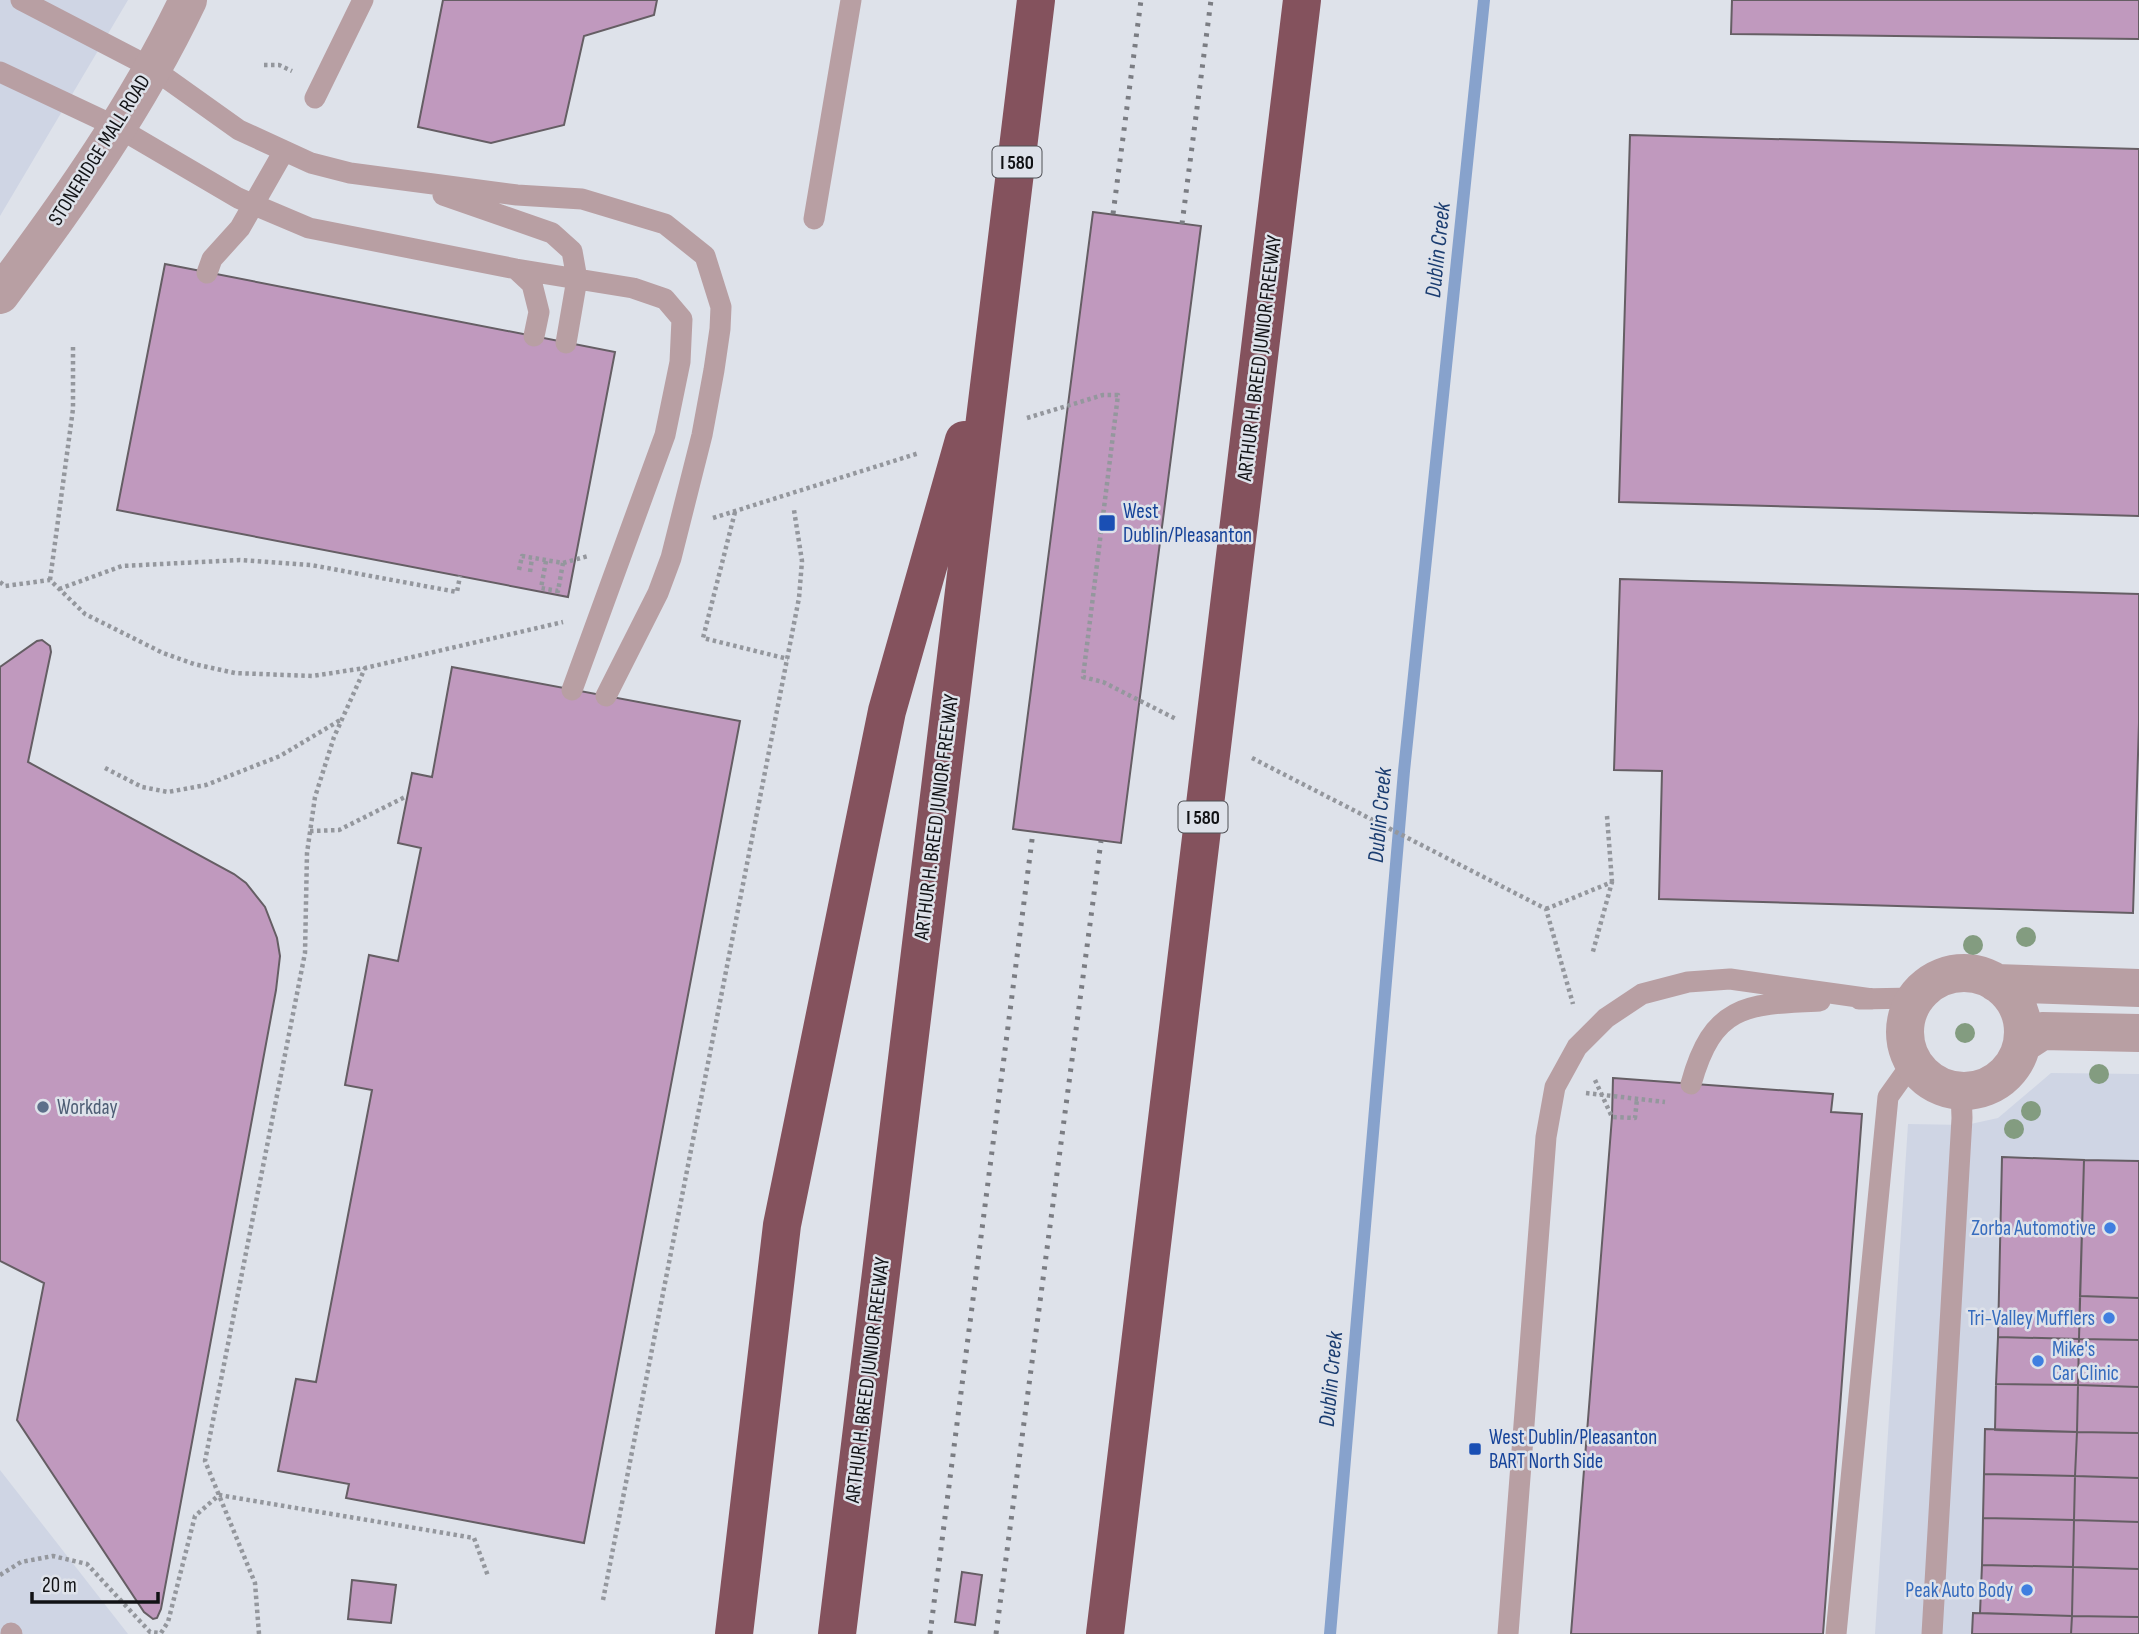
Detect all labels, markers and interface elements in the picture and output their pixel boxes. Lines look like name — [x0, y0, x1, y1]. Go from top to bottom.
street label: STONERIDGE MALL ROAD — [43, 70, 156, 230]
road number: I 580 — [992, 146, 1042, 178]
water label: Dublin Creek — [1419, 200, 1457, 299]
street label: ARTHUR H. BREED JUNIOR FREEWAY — [1232, 234, 1287, 483]
place label: West Dublin/Pleasanton — [1123, 499, 1252, 548]
marker: West Dublin/Pleasanton — [1097, 513, 1117, 533]
street label: ARTHUR H. BREED JUNIOR FREEWAY — [909, 693, 964, 942]
water label: Dublin Creek — [1362, 765, 1398, 864]
road number: I 580 — [1178, 802, 1228, 832]
place label: Workday — [57, 1095, 118, 1120]
marker: Workday — [35, 1099, 51, 1115]
place label: Zorba Automotive — [1971, 1216, 2096, 1241]
marker: Zorba Automotive — [2102, 1220, 2118, 1236]
street label: ARTHUR H. BREED JUNIOR FREEWAY — [840, 1256, 895, 1505]
place label: Tri-Valley Mufflers — [1968, 1306, 2095, 1331]
marker: Tri-Valley Mufflers — [2101, 1310, 2117, 1326]
water label: Dublin Creek — [1313, 1329, 1349, 1428]
place label: Mike's Car Clinic — [2052, 1337, 2119, 1386]
marker: Mike's Car Clinic — [2030, 1353, 2046, 1369]
place label: West Dublin/Pleasanton BART North Side — [1489, 1425, 1657, 1474]
marker: West Dublin/Pleasanton BART North Side — [1467, 1441, 1483, 1457]
scale bar — [32, 1560, 158, 1604]
text: 20 m — [42, 1573, 77, 1598]
place label: Peak Auto Body — [1905, 1578, 2013, 1603]
marker: Peak Auto Body — [2019, 1582, 2035, 1598]

